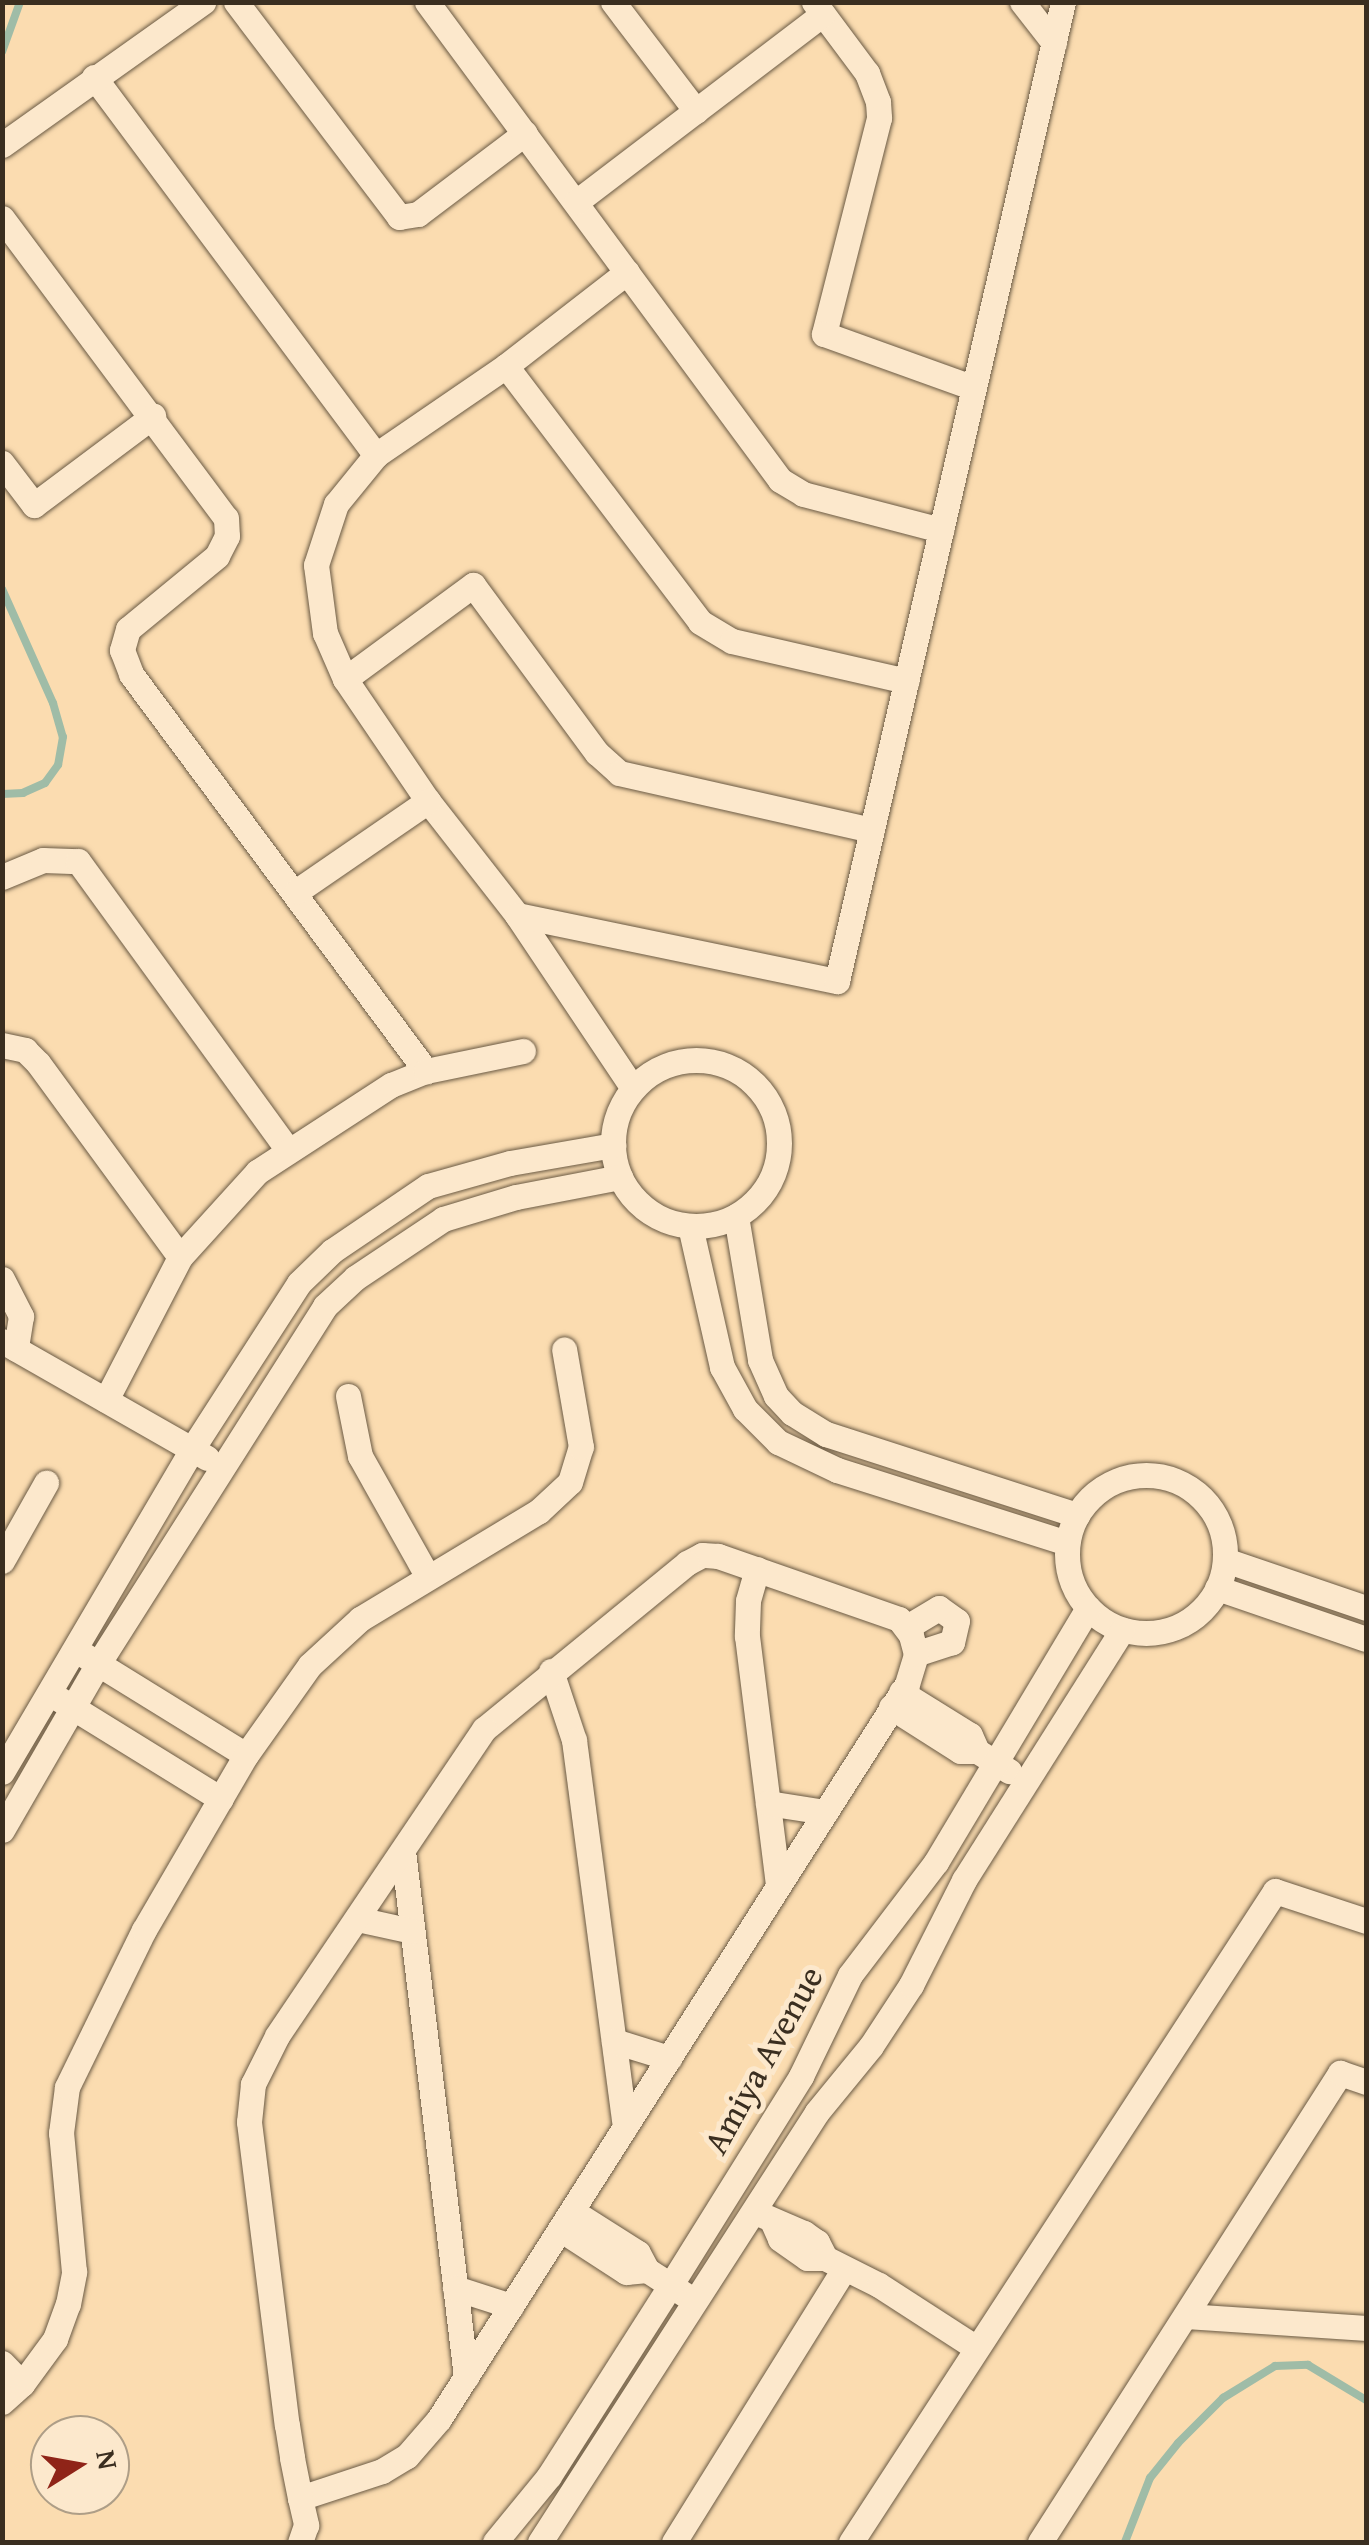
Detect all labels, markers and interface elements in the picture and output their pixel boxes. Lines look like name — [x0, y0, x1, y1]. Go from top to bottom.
street label: Amiya Avenue — [694, 1959, 832, 2161]
north arrow — [30, 2415, 130, 2515]
text: N — [86, 2446, 130, 2473]

